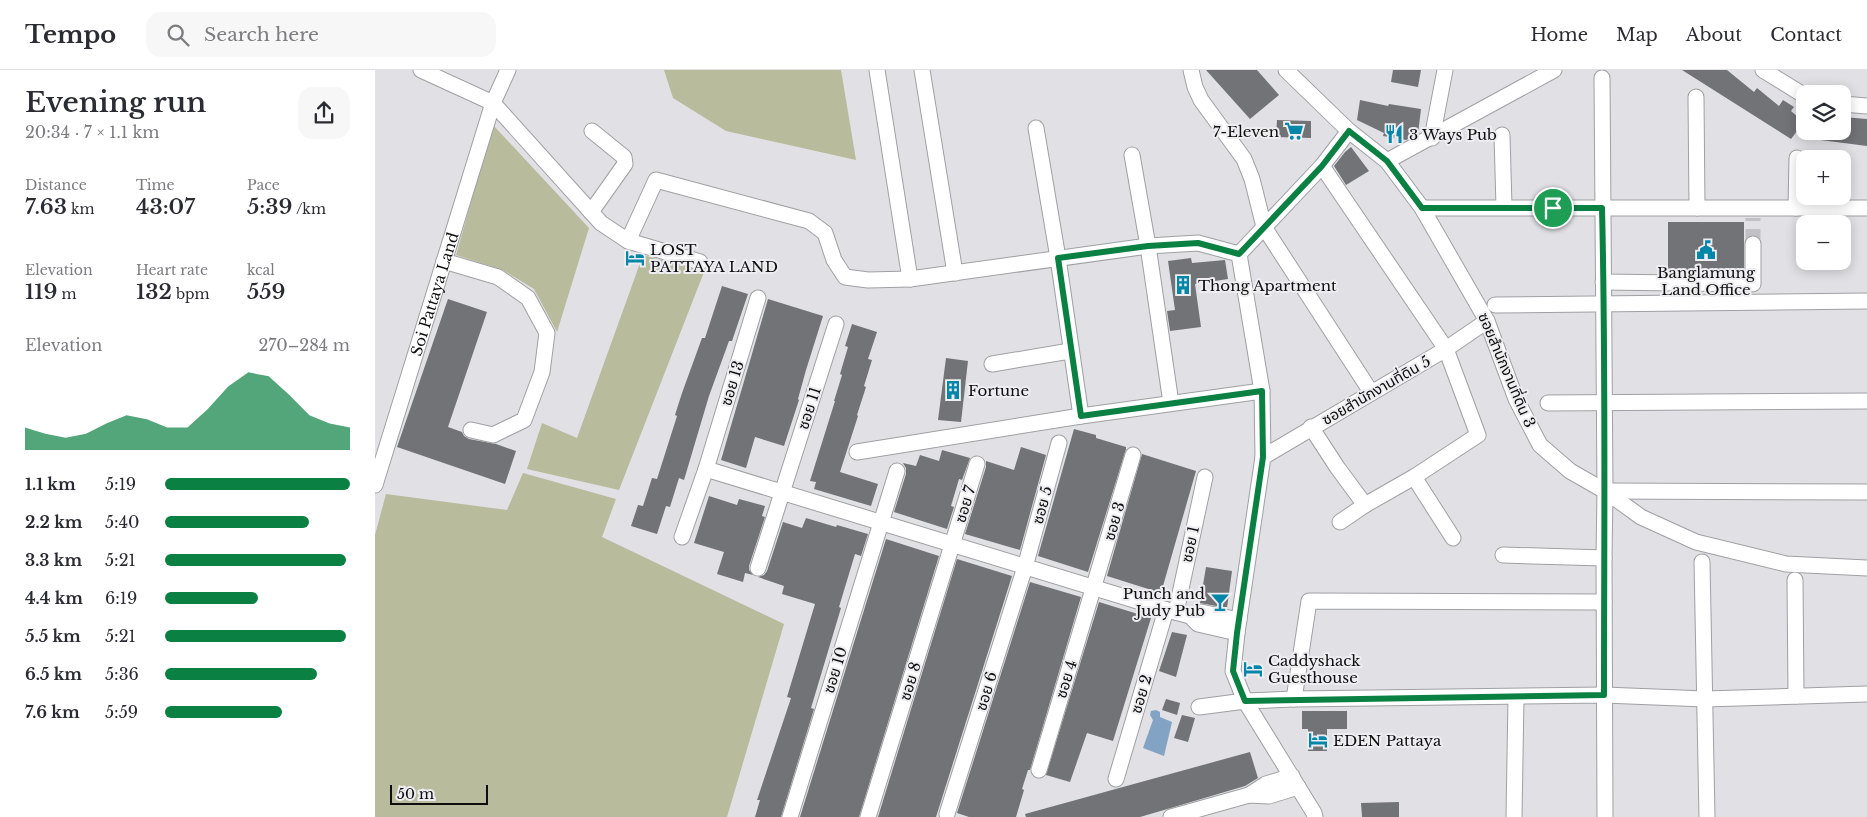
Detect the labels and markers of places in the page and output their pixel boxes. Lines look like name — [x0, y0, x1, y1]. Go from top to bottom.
supermarket icon: 7-Eleven — [1283, 120, 1305, 142]
place label: 7-Eleven — [1213, 122, 1279, 141]
restaurant icon: 3 Ways Pub — [1383, 123, 1405, 145]
place label: 3 Ways Pub — [1409, 125, 1497, 144]
pin — [1532, 187, 1574, 229]
public building icon: Banglamung Land Office — [1695, 239, 1717, 261]
place label: LOST PATTAYA LAND — [650, 240, 778, 276]
hotel icon: LOST PATTAYA LAND — [624, 247, 646, 269]
place label: Banglamung Land Office — [1657, 263, 1756, 299]
building icon: Thong Apartment — [1172, 274, 1194, 296]
place label: Thong Apartment — [1198, 276, 1337, 295]
building icon: Fortune — [942, 379, 964, 401]
place label: Fortune — [968, 381, 1029, 400]
place label: Punch and Judy Pub — [1123, 584, 1205, 620]
bar icon: Punch and Judy Pub — [1209, 591, 1231, 613]
place label: Caddyshack Guesthouse — [1268, 651, 1361, 687]
hotel icon: Caddyshack Guesthouse — [1242, 658, 1264, 680]
hotel icon: EDEN Pattaya — [1307, 729, 1329, 751]
place label: EDEN Pattaya — [1333, 731, 1442, 750]

